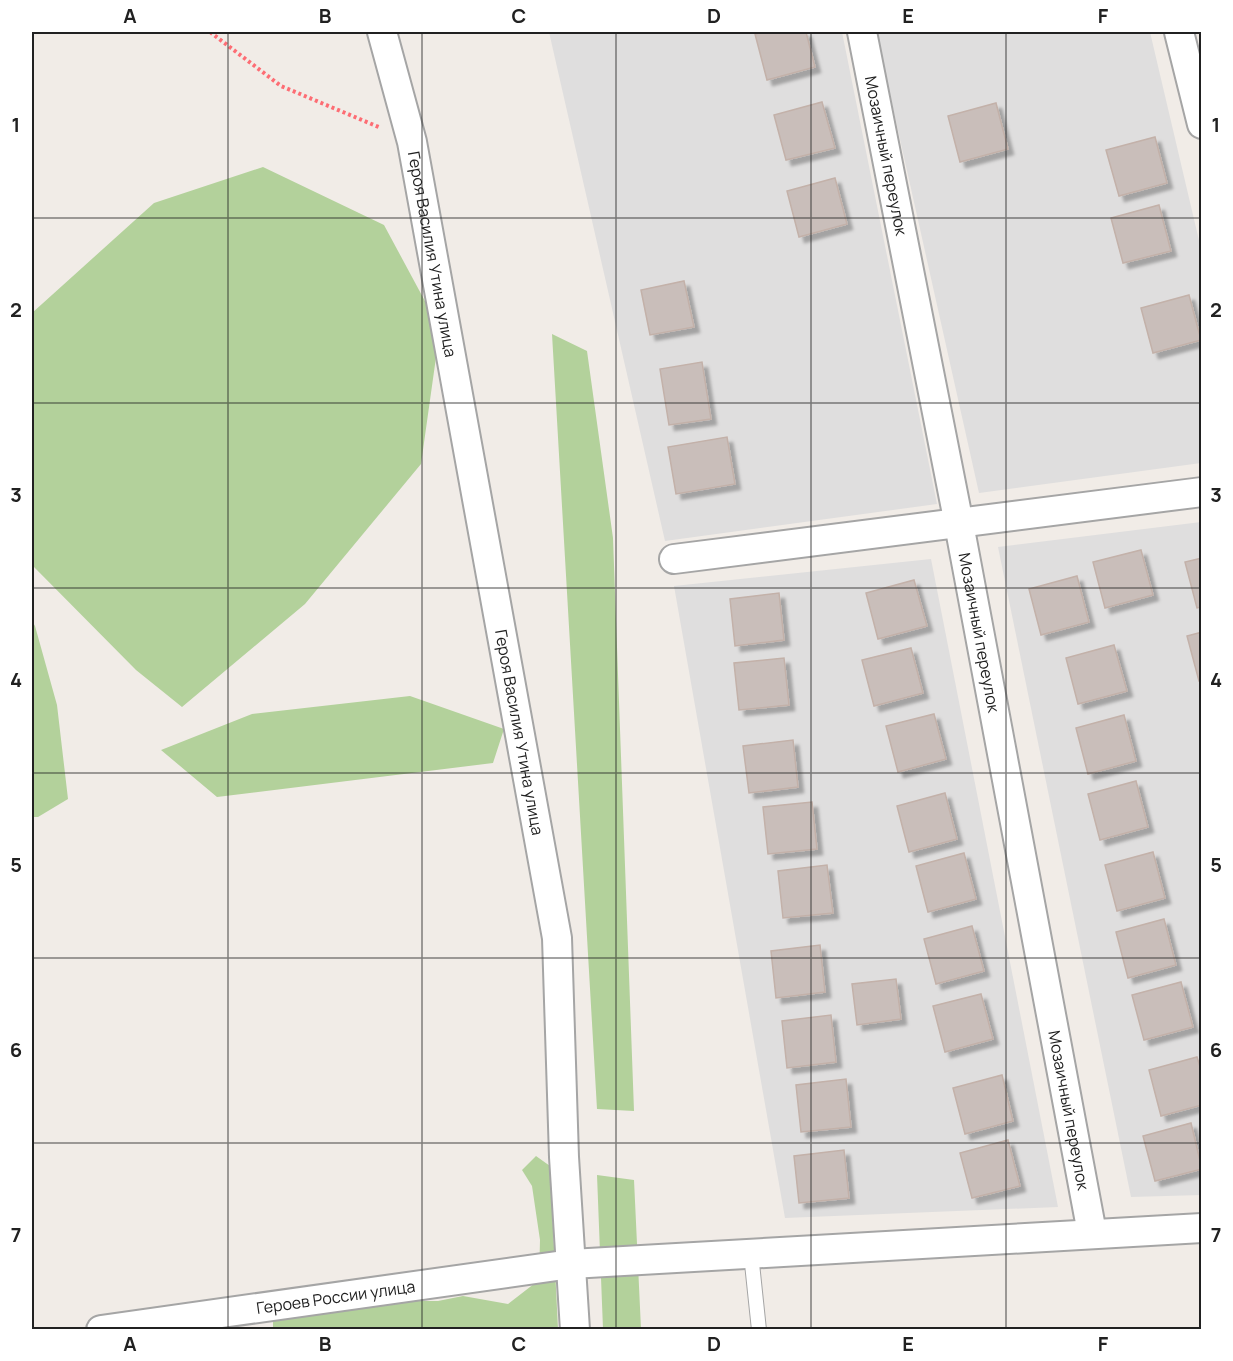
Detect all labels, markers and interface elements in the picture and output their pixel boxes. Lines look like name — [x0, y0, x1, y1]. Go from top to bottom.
text: A — [123, 2, 137, 29]
text: B — [319, 2, 332, 29]
text: C — [512, 2, 526, 29]
text: D — [707, 2, 721, 29]
text: E — [902, 2, 914, 29]
text: F — [1098, 2, 1109, 29]
street label: Мозаичный переулок — [860, 74, 913, 238]
text: 1 — [12, 111, 20, 138]
text: 1 — [1212, 111, 1220, 138]
street label: Героя Василия Утина улица — [403, 149, 462, 359]
text: 2 — [10, 296, 22, 323]
text: 2 — [1210, 296, 1222, 323]
text: 3 — [10, 481, 22, 508]
text: 3 — [1210, 481, 1222, 508]
street label: Мозаичный переулок — [954, 551, 1005, 715]
street label: Героя Василия Утина улица — [490, 628, 549, 837]
text: 4 — [10, 666, 22, 693]
text: 4 — [1210, 666, 1222, 693]
text: 5 — [10, 851, 22, 878]
text: 5 — [1210, 851, 1222, 878]
street label: Мозаичный переулок — [1043, 1029, 1095, 1193]
text: 6 — [10, 1036, 22, 1063]
text: 6 — [1210, 1036, 1222, 1063]
text: 7 — [11, 1221, 21, 1248]
text: 7 — [1211, 1221, 1221, 1248]
street label: Героев России улица — [255, 1275, 417, 1319]
text: A — [123, 1330, 137, 1357]
text: B — [319, 1330, 332, 1357]
text: C — [512, 1330, 526, 1357]
text: D — [707, 1330, 721, 1357]
text: E — [902, 1330, 914, 1357]
text: F — [1098, 1330, 1109, 1357]

